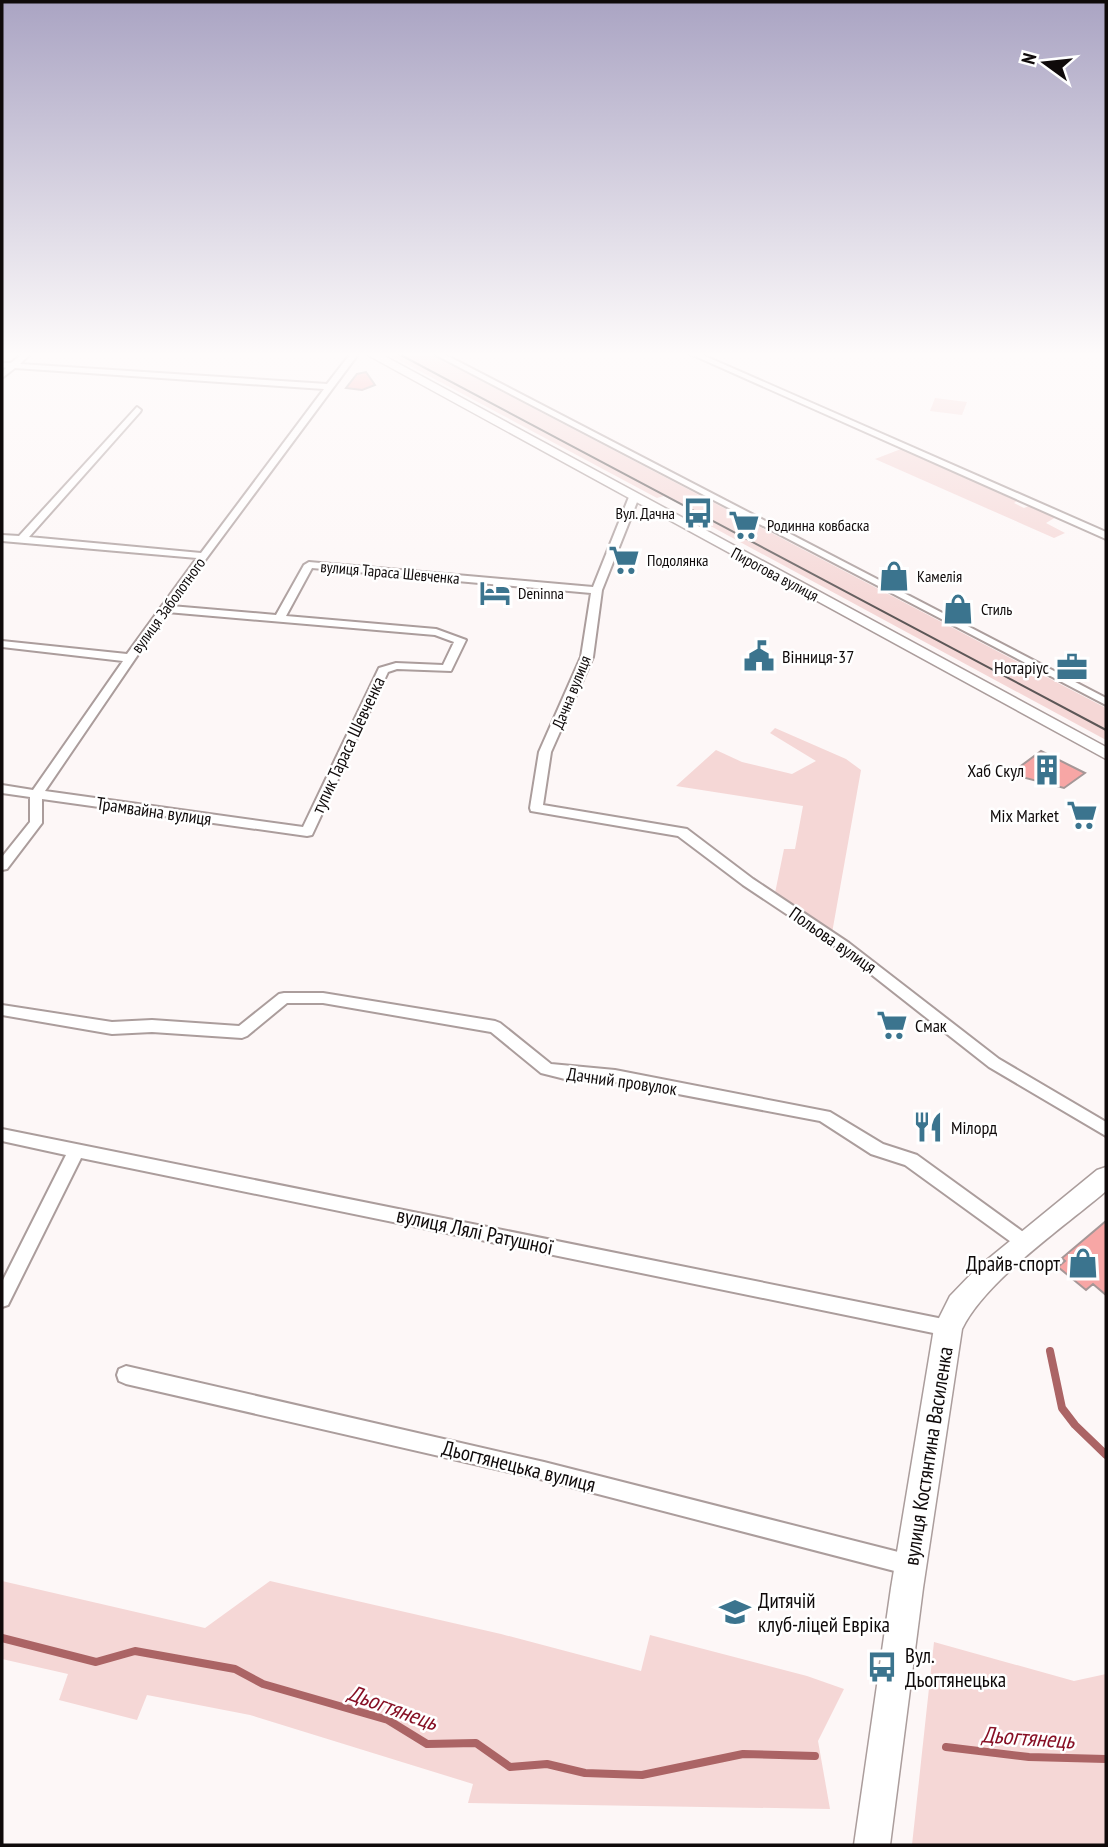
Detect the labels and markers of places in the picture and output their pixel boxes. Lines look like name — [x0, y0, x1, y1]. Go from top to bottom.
bus stop icon: Вул. Дачна — [681, 496, 715, 530]
place label: Вул. Дачна — [616, 503, 675, 523]
supermarket icon: Родинна ковбаска — [727, 508, 761, 542]
place label: Родинна ковбаска — [767, 515, 869, 535]
supermarket icon: Подолянка — [607, 543, 641, 577]
place label: Подолянка — [647, 550, 709, 570]
shop icon: Камелія — [877, 559, 911, 593]
place label: Камелія — [917, 566, 962, 586]
hotel icon: Deninna — [478, 576, 512, 610]
place label: Deninna — [518, 583, 564, 603]
shop icon: Стиль — [941, 592, 975, 626]
place label: Стиль — [981, 599, 1012, 619]
public building icon: Вінниця-37 — [742, 639, 776, 673]
place label: Вінниця-37 — [782, 645, 854, 668]
office icon: Нотаріус — [1055, 650, 1089, 684]
place label: Нотаріус — [994, 656, 1050, 679]
building icon: Хаб Скул — [1030, 753, 1064, 787]
place label: Хаб Скул — [967, 759, 1024, 782]
supermarket icon: Mix Market — [1065, 798, 1099, 832]
place label: Mix Market — [990, 804, 1059, 827]
supermarket icon: Смак — [875, 1008, 909, 1042]
place label: Смак — [915, 1014, 947, 1037]
restaurant icon: Мілорд — [911, 1110, 945, 1144]
place label: Мілорд — [951, 1116, 997, 1139]
shop icon: Драйв-спорт — [1066, 1246, 1100, 1280]
place label: Драйв-спорт — [966, 1250, 1060, 1277]
place label: Дитячій клуб-ліцей Евріка — [758, 1587, 890, 1638]
school or university icon: Дитячій клуб-ліцей Евріка — [718, 1595, 752, 1629]
place label: Вул. Дьогтянецька — [905, 1642, 1006, 1693]
bus stop icon: Вул. Дьогтянецька — [865, 1650, 899, 1684]

